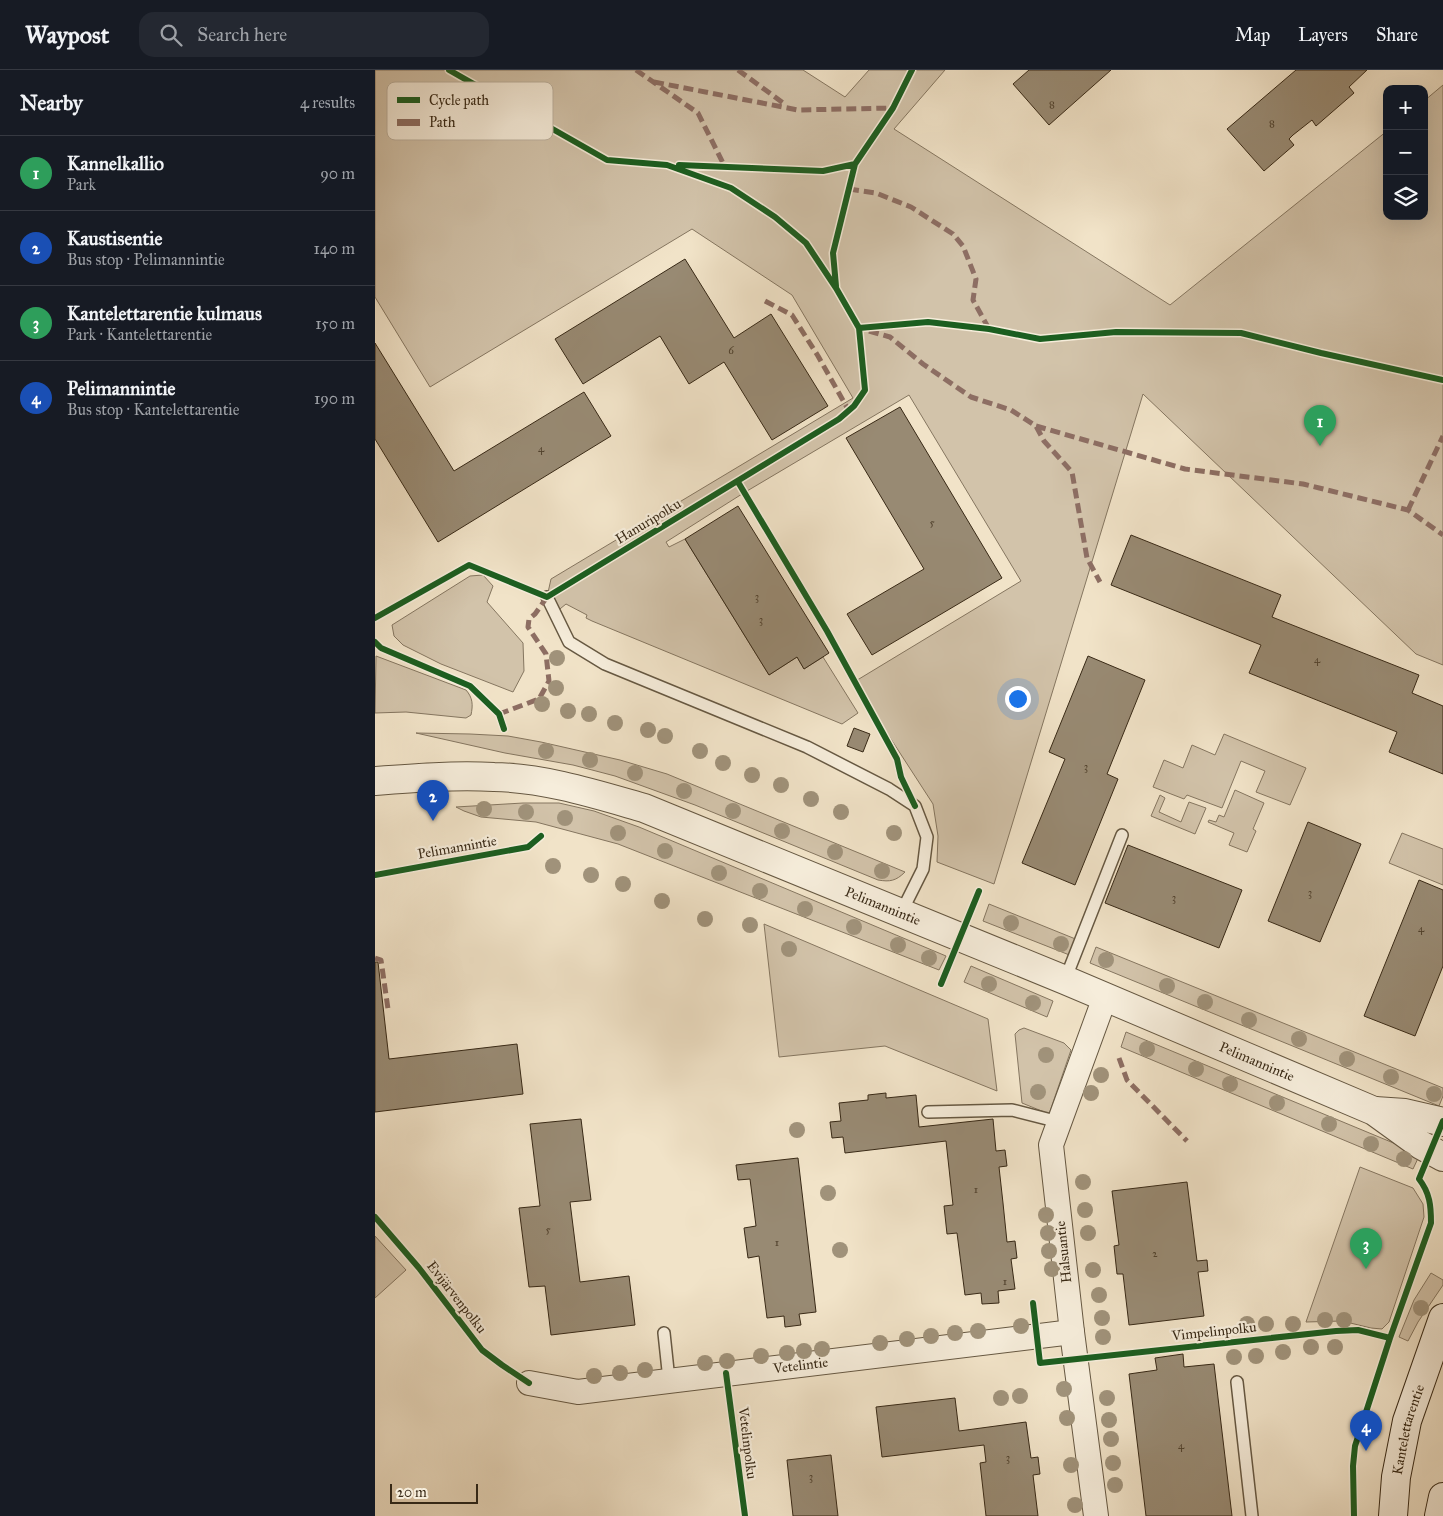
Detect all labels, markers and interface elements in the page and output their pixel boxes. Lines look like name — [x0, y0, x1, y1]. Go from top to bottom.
search box — [139, 12, 489, 57]
text: Waypost — [25, 20, 109, 50]
icon: search — [157, 21, 185, 49]
text: Search here — [197, 23, 287, 46]
text: Map — [1235, 24, 1270, 46]
text: Layers — [1298, 24, 1348, 46]
text: Share — [1376, 24, 1418, 46]
legend — [387, 82, 553, 140]
map controls — [1383, 85, 1428, 220]
button: + — [1383, 85, 1428, 130]
text: Nearby — [20, 90, 83, 116]
text: Cycle path — [429, 92, 489, 109]
text: 4 results — [300, 93, 355, 112]
house number: 8 — [1049, 98, 1055, 111]
text: Path — [429, 114, 456, 131]
house number: 8 — [1269, 117, 1275, 130]
button: − — [1383, 130, 1428, 175]
text: Kannelkallio — [67, 152, 164, 175]
text: 1 — [33, 164, 39, 183]
text: 90 m — [320, 164, 355, 183]
text: Park — [67, 175, 96, 194]
button: layers — [1383, 175, 1428, 220]
text: Kaustisentie — [67, 227, 162, 250]
text: 2 — [32, 239, 40, 258]
text: 140 m — [314, 239, 355, 258]
text: Bus stop · Pelimannintie — [67, 250, 225, 269]
text: Kantelettarentie kulmaus — [67, 302, 262, 325]
text: 3 — [33, 314, 39, 333]
text: 150 m — [315, 314, 355, 333]
text: Park · Kantelettarentie — [67, 325, 212, 344]
house number: 6 — [728, 344, 734, 357]
text: Pelimannintie — [67, 377, 175, 400]
text: 4 — [32, 389, 40, 408]
text: 190 m — [314, 389, 355, 408]
text: Bus stop · Kantelettarentie — [67, 400, 239, 419]
pin: 1 — [1304, 405, 1336, 446]
house number: 4 — [538, 442, 545, 455]
street label: Hanuripolku — [612, 495, 685, 548]
house number: 5 — [929, 516, 935, 529]
house number: 3 — [755, 590, 759, 603]
house number: 3 — [759, 613, 763, 626]
house number: 4 — [1314, 653, 1321, 666]
your location — [1005, 686, 1031, 712]
house number: 3 — [1084, 760, 1088, 773]
pin: 2 — [417, 780, 449, 821]
street label: Pelimannintie — [416, 832, 498, 863]
street label: Pelimannintie — [843, 883, 923, 929]
house number: 3 — [1308, 886, 1312, 899]
house number: 3 — [1172, 891, 1176, 904]
house number: 4 — [1418, 922, 1425, 935]
street label: Pelimannintie — [1217, 1038, 1297, 1085]
house number: 1 — [974, 1183, 978, 1196]
street label: Halsuantie — [1052, 1220, 1075, 1284]
house number: 5 — [545, 1223, 551, 1236]
pin: 3 — [1350, 1228, 1382, 1269]
house number: 1 — [775, 1236, 779, 1249]
house number: 2 — [1152, 1247, 1158, 1260]
street label: Evijärvenpolku — [423, 1258, 490, 1337]
house number: 1 — [1003, 1275, 1007, 1288]
street label: Vimpelinpolku — [1170, 1319, 1258, 1345]
street label: Vetelintie — [771, 1354, 829, 1377]
street label: Kantelettarentie — [1389, 1382, 1428, 1476]
street label: Vetelinpolku — [735, 1405, 760, 1481]
pin: 4 — [1350, 1410, 1382, 1451]
house number: 4 — [1178, 1439, 1185, 1452]
house number: 3 — [1006, 1451, 1010, 1464]
house number: 3 — [809, 1470, 813, 1483]
scale bar — [390, 1481, 477, 1504]
text: 20 m — [397, 1484, 427, 1501]

